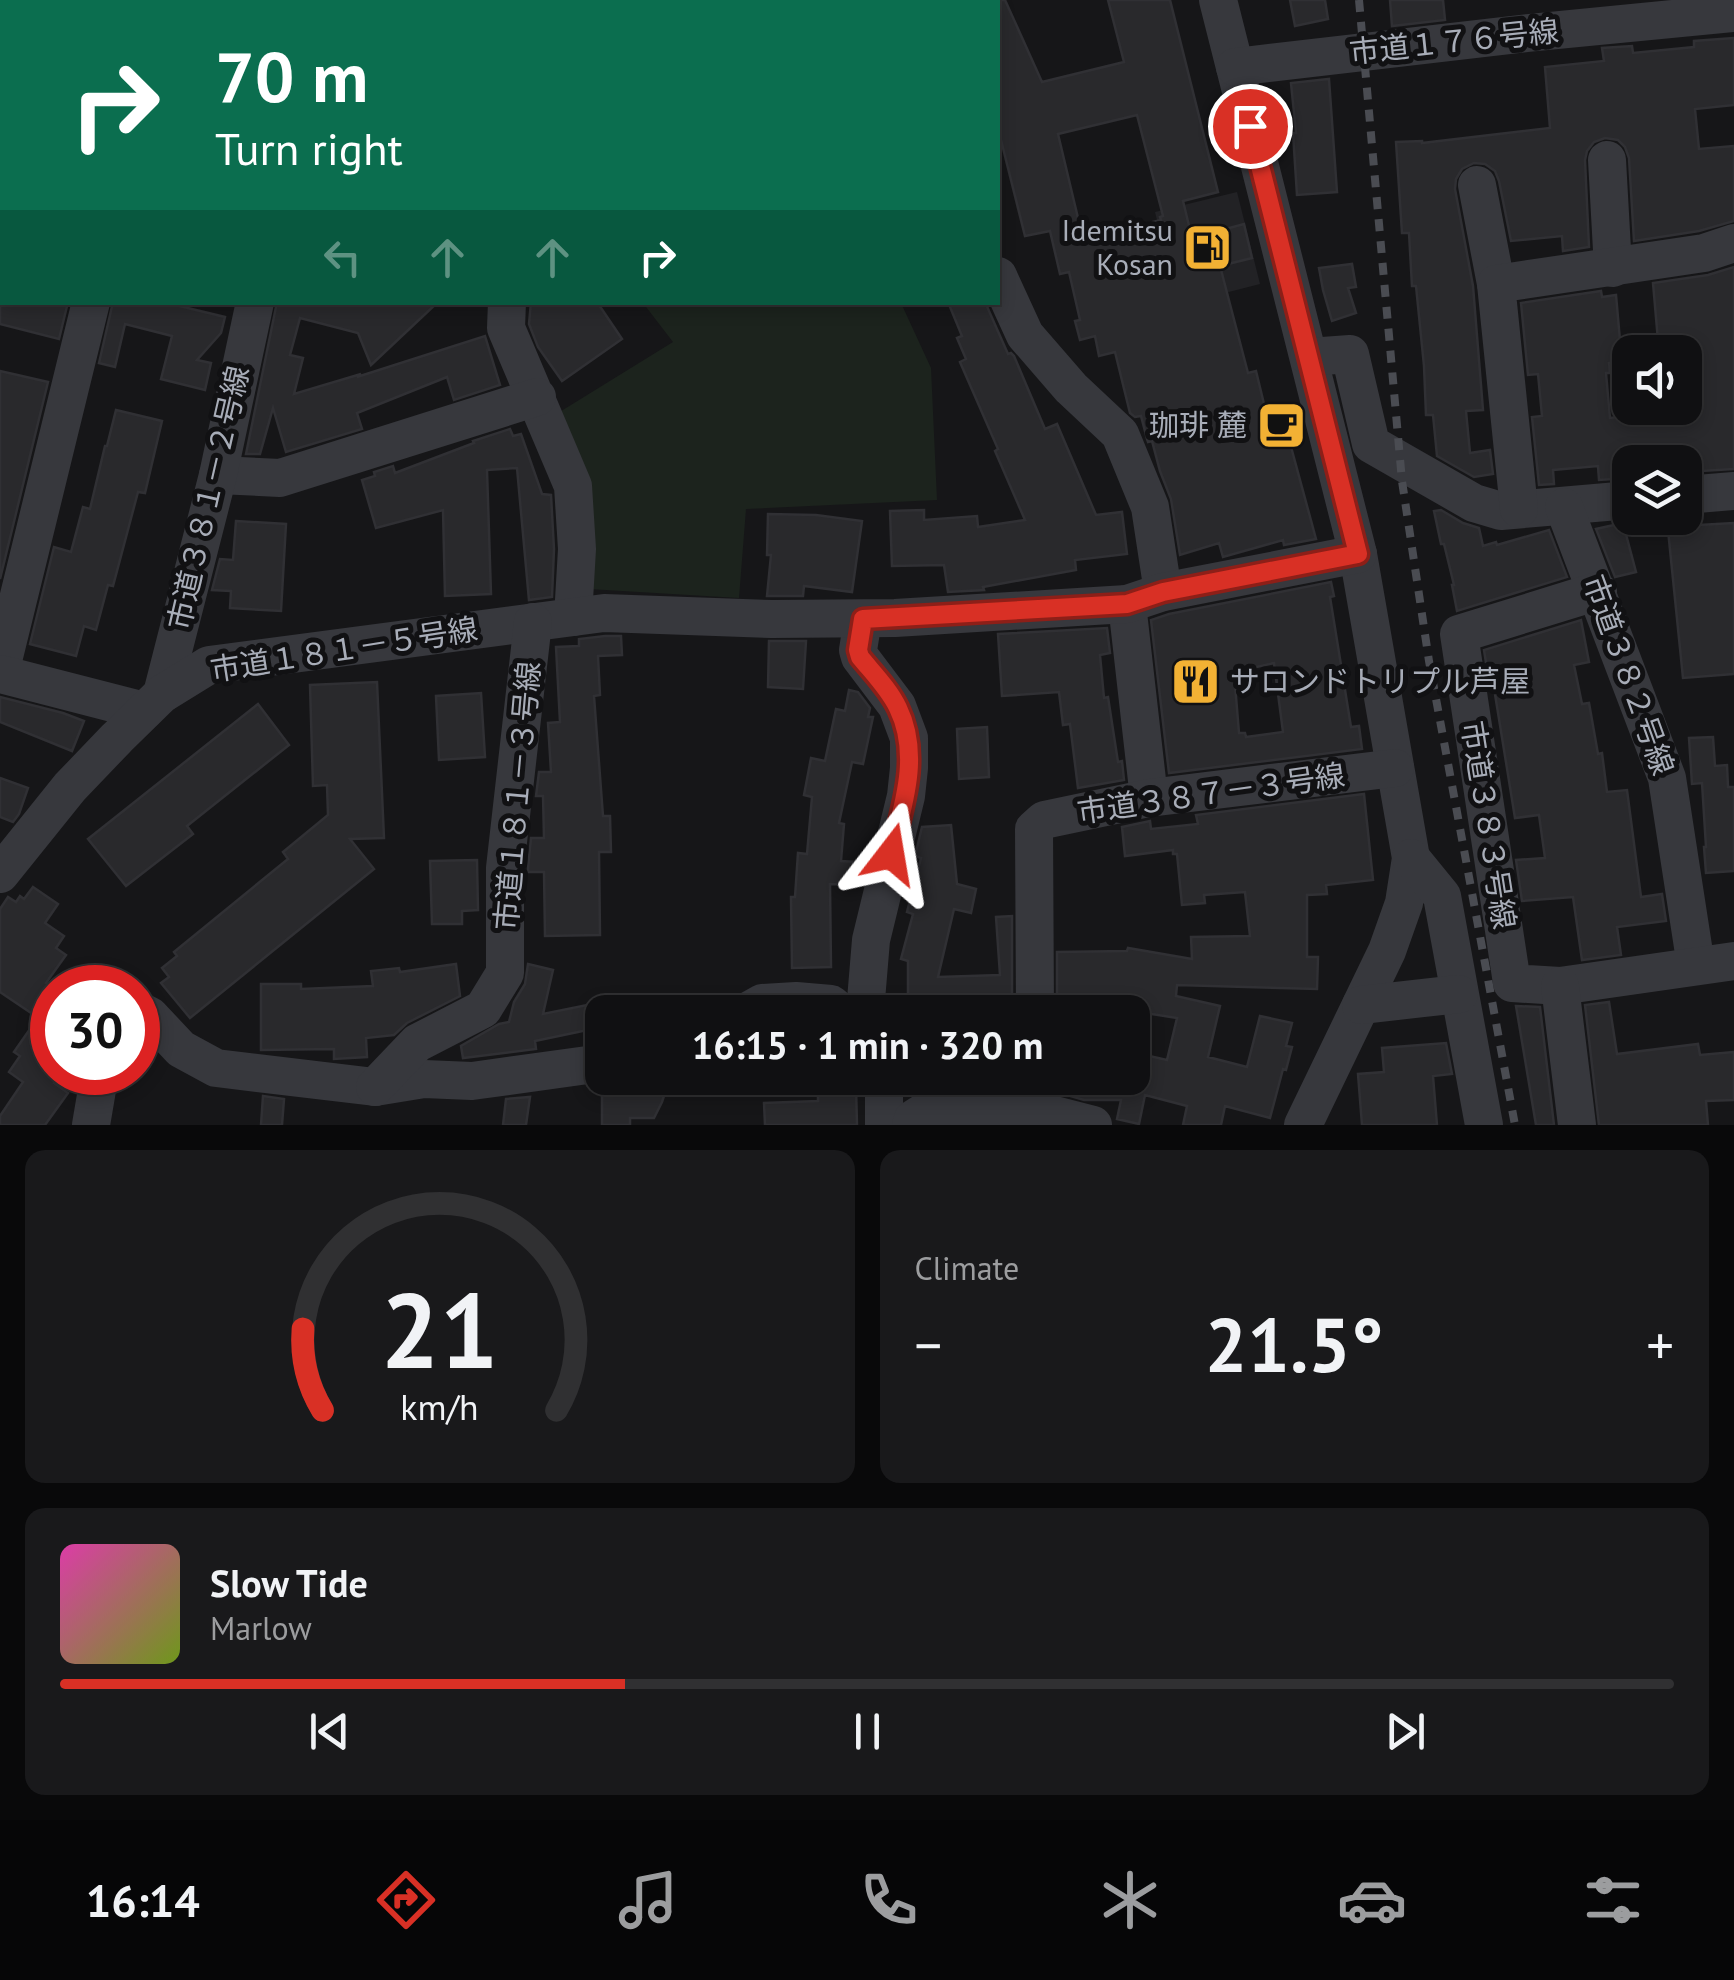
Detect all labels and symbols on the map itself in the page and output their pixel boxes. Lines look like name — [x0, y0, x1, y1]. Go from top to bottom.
street label: 市道１７６号線 — [1347, 10, 1560, 71]
pin — [1208, 84, 1293, 169]
place label: Idemitsu Kosan — [1062, 210, 1173, 283]
fuel station icon: Idemitsu Kosan — [1182, 222, 1234, 274]
street label: 市道３８１－２号線 — [158, 362, 257, 634]
cafe icon: 珈琲 麓 — [1256, 400, 1308, 452]
place label: 珈琲 麓 — [1149, 405, 1247, 444]
street label: 市道３８２号線 — [1575, 569, 1684, 780]
street label: 市道１８１－５号線 — [207, 608, 480, 689]
restaurant icon: サロンドトリプル芦屋 — [1169, 656, 1221, 708]
street label: 市道１８１－３号線 — [485, 660, 548, 932]
place label: サロンドトリプル芦屋 — [1230, 661, 1530, 700]
street label: 市道３８３号線 — [1454, 718, 1525, 932]
street label: 市道３８７－３号線 — [1074, 754, 1347, 831]
position arrow — [839, 802, 943, 906]
speed limit sign: 30 — [30, 965, 160, 1095]

